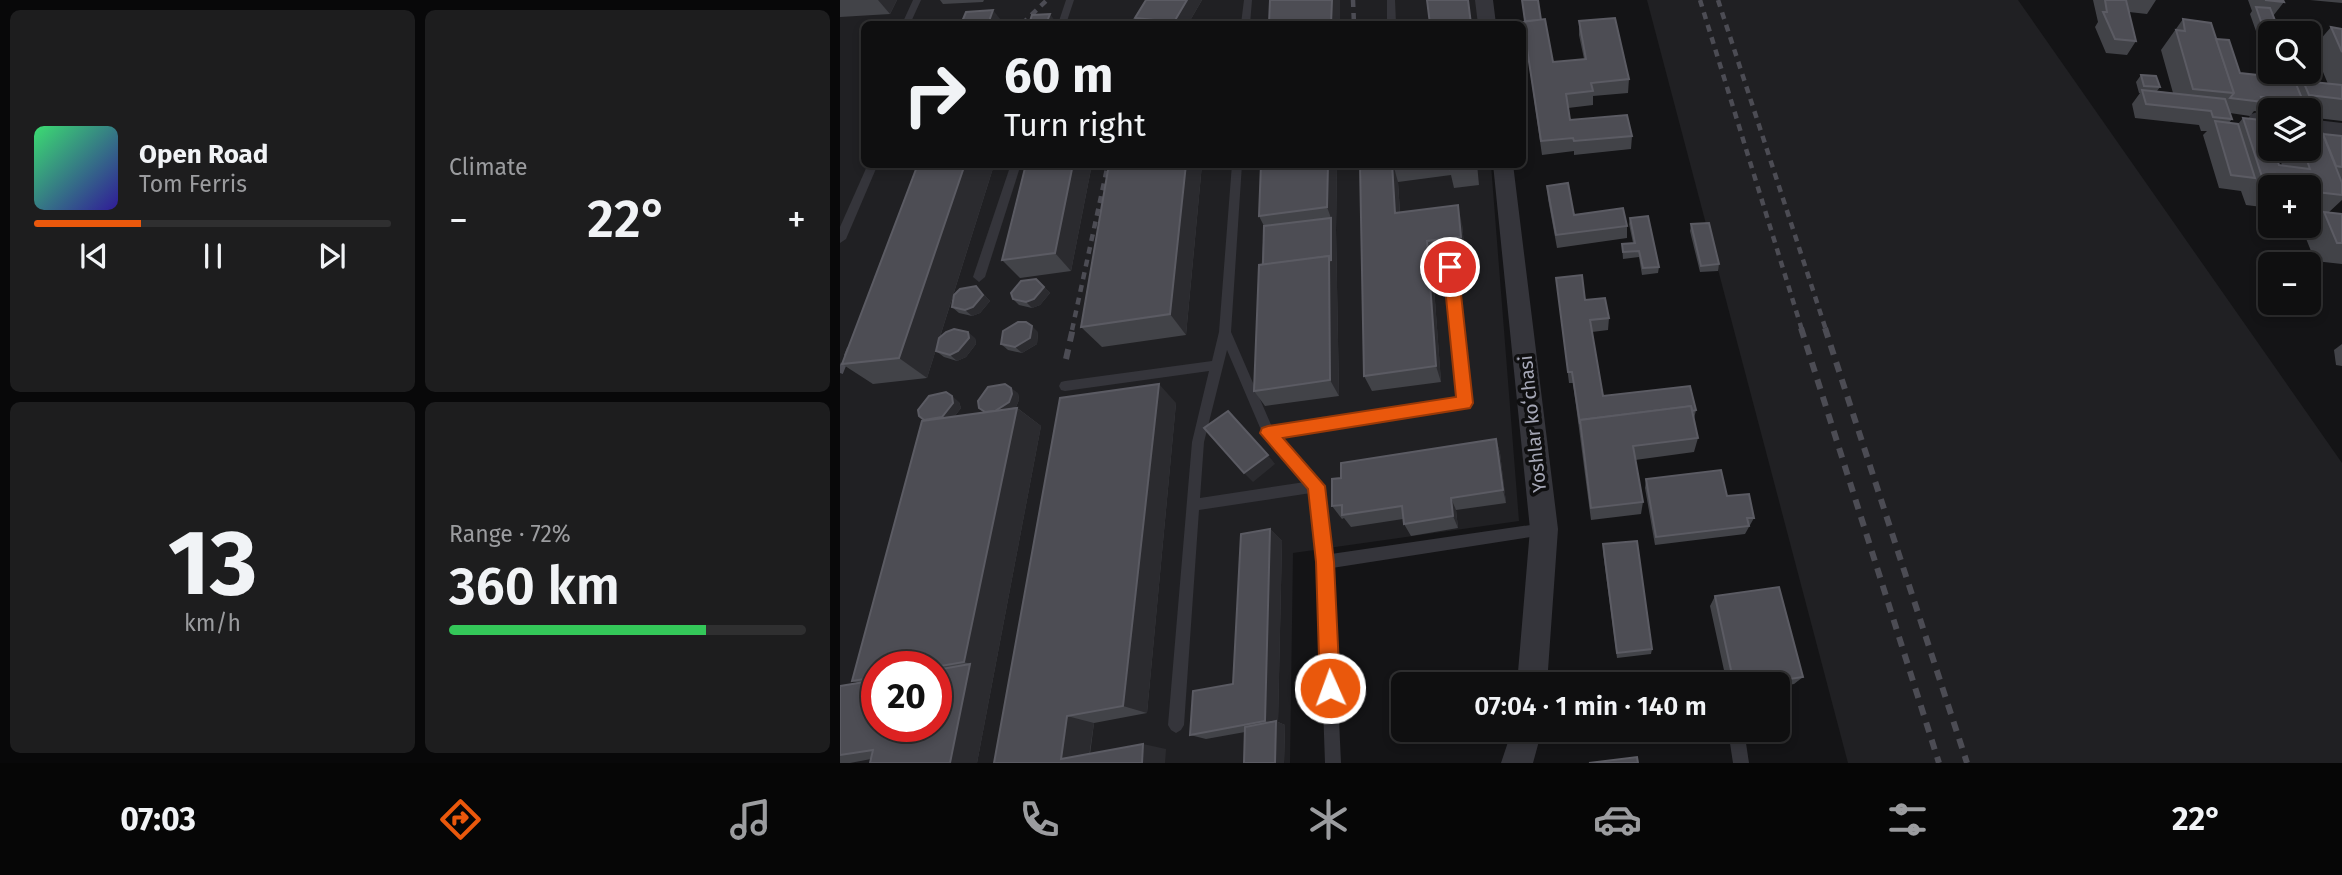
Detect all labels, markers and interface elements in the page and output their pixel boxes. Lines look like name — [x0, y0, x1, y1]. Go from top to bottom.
map controls — [2258, 21, 2321, 315]
button: search — [2258, 21, 2321, 84]
text: 60 m — [1004, 46, 1113, 105]
icon: right — [889, 49, 980, 140]
button: layers — [2258, 98, 2321, 161]
text: Turn right — [1004, 106, 1146, 144]
text: Open Road — [139, 139, 268, 170]
text: Climate — [449, 153, 528, 181]
text: Tom Ferris — [139, 170, 247, 198]
button: + — [2258, 175, 2321, 238]
text: 22° — [587, 188, 668, 251]
text: − — [449, 197, 468, 243]
text: + — [787, 197, 806, 243]
icon: previous — [75, 237, 113, 275]
icon: pause — [194, 237, 232, 275]
icon: next — [313, 237, 351, 275]
pin — [1420, 237, 1480, 297]
icon: arrive — [1431, 248, 1469, 286]
button: − — [2258, 252, 2321, 315]
street label: Yoshlar koʻchasi — [1514, 354, 1551, 494]
text: 13 — [168, 509, 257, 618]
text: Range · 72% — [449, 520, 571, 548]
text: 360 km — [449, 555, 620, 618]
text: km/h — [184, 609, 241, 637]
speed limit sign: 20 — [861, 651, 952, 742]
position arrow — [1293, 651, 1367, 725]
text: 07:04 · 1 min · 140 m — [1474, 691, 1707, 722]
icon: directions — [436, 795, 485, 844]
icon: music — [726, 795, 775, 844]
icon: phone — [1015, 795, 1064, 844]
icon: climate — [1304, 795, 1353, 844]
icon: car — [1593, 795, 1642, 844]
icon: filters — [1883, 795, 1932, 844]
text: 07:03 — [120, 800, 196, 838]
text: 22° — [2172, 800, 2222, 838]

